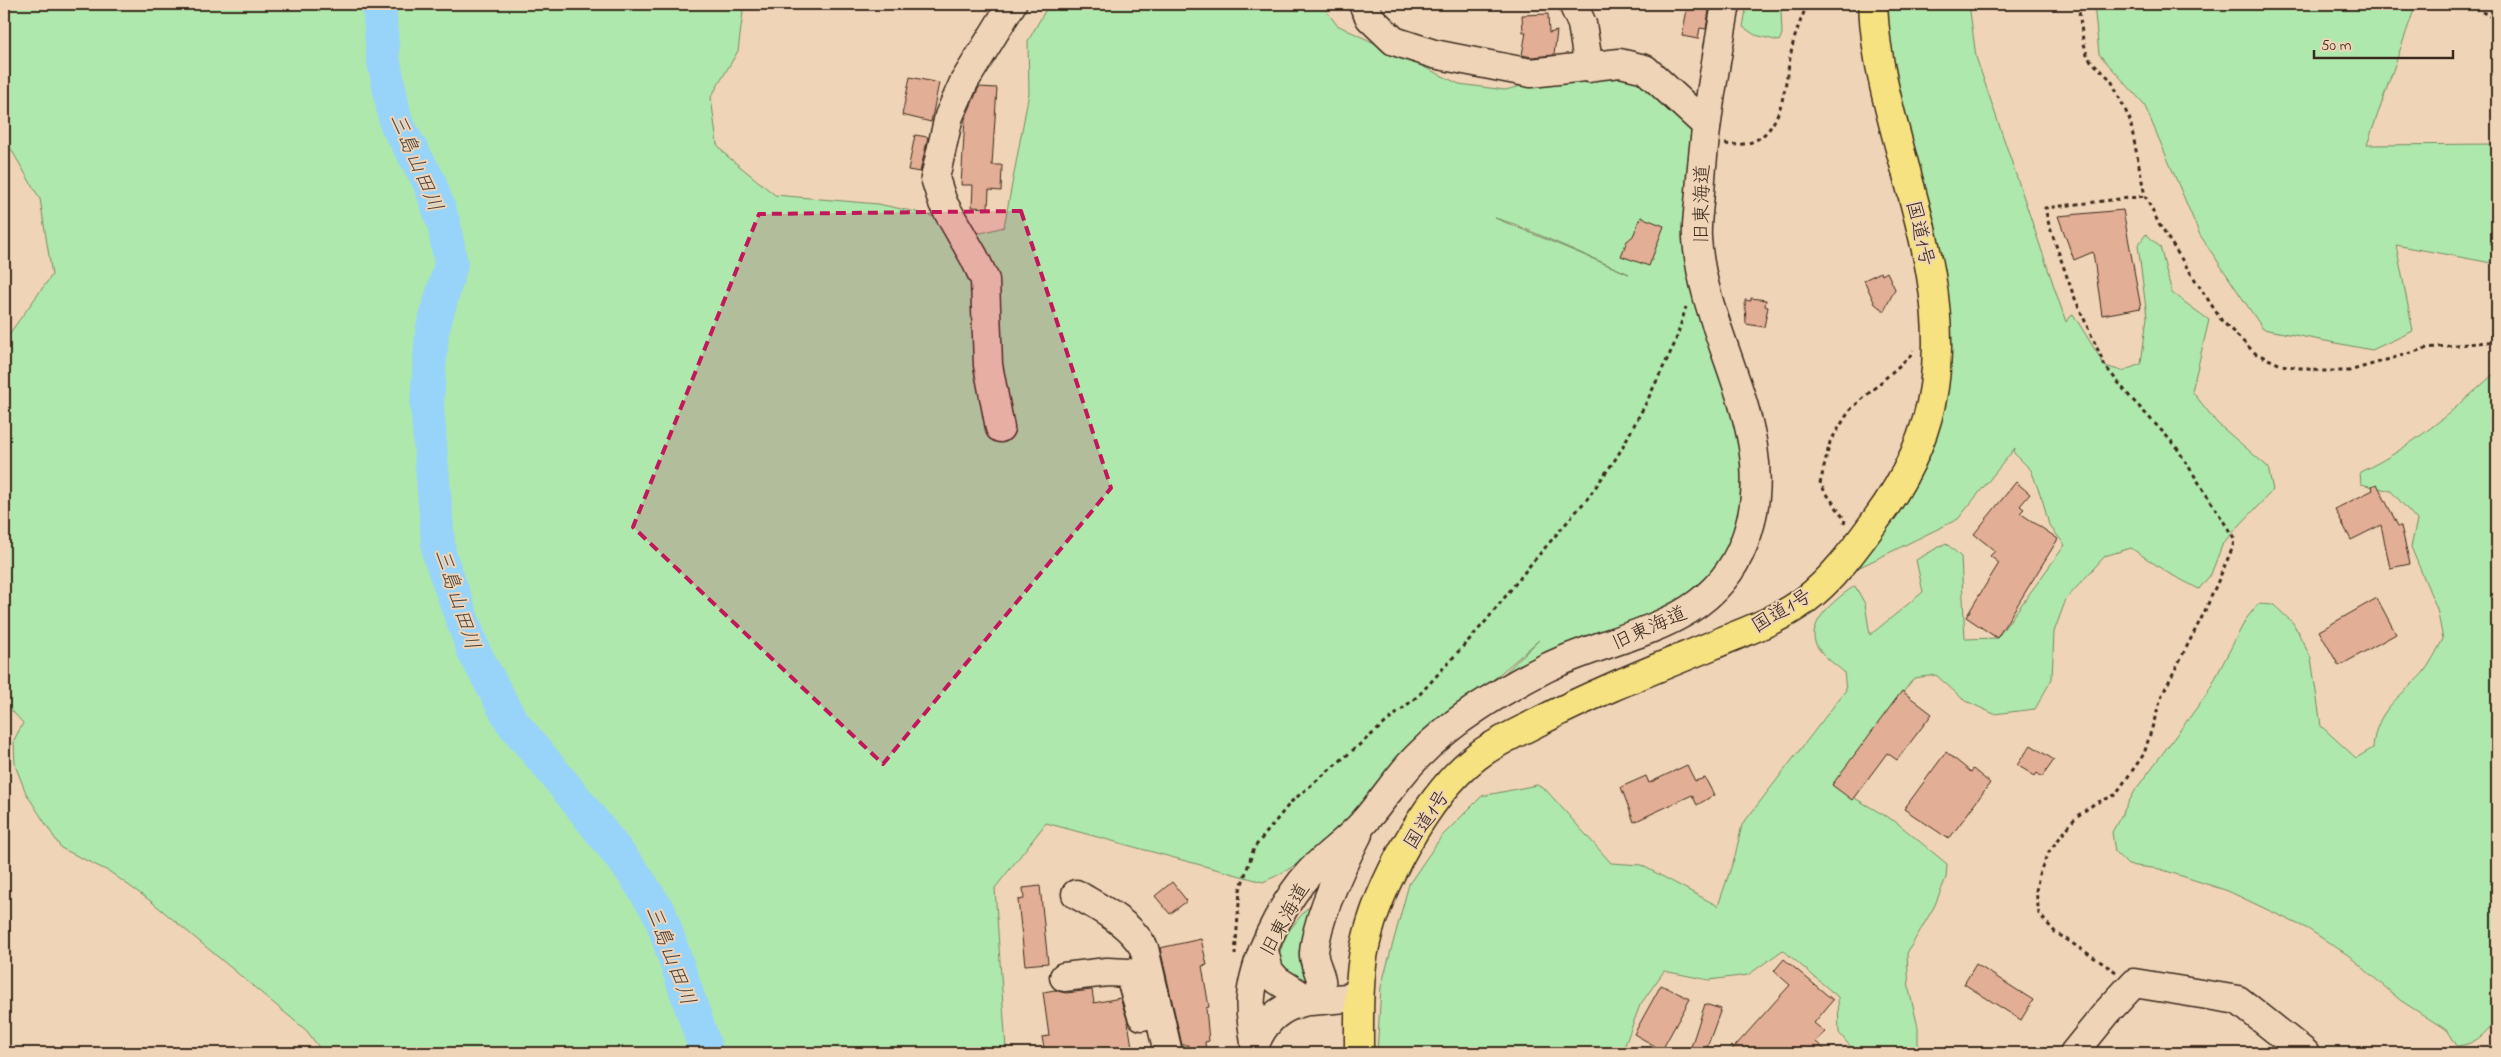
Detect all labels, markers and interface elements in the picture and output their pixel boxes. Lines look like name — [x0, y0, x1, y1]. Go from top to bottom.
scale bar — [2314, 28, 2452, 60]
text: 50 m — [2321, 35, 2352, 57]
water label: 三島山田川 — [381, 109, 449, 217]
street label: 旧東海道 — [1688, 164, 1719, 244]
street label: 国道1号 — [1897, 198, 1940, 269]
water label: 三島山田川 — [426, 545, 487, 654]
street label: 国道1号 — [1746, 583, 1818, 642]
street label: 旧東海道 — [1608, 600, 1692, 659]
street label: 国道1号 — [1398, 785, 1458, 856]
street label: 旧東海道 — [1254, 878, 1318, 962]
water label: 三島山田川 — [636, 901, 702, 1010]

